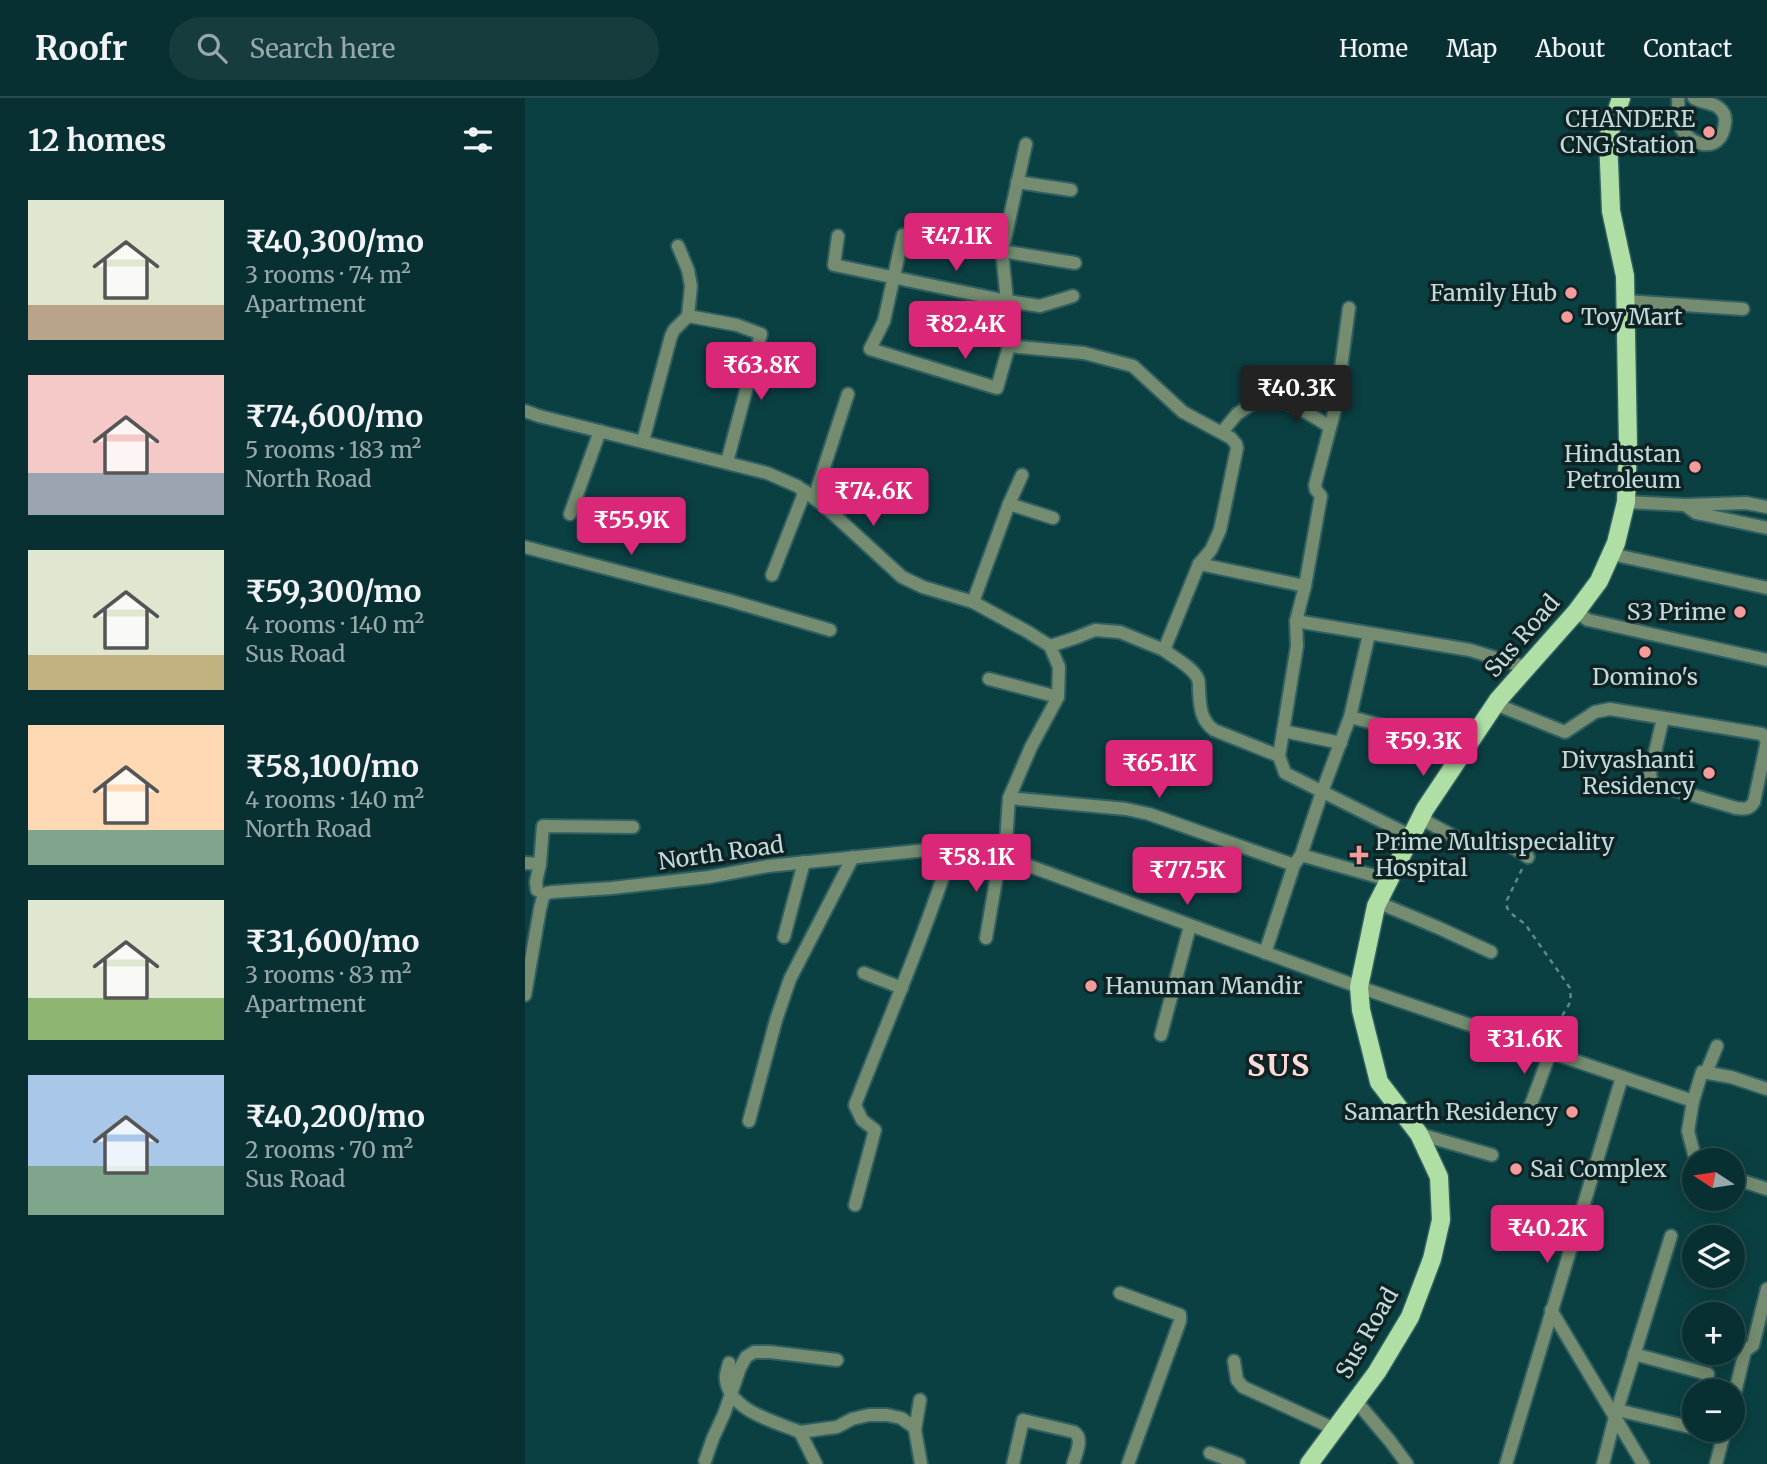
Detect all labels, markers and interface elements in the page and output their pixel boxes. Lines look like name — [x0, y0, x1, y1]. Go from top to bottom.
search box — [169, 17, 659, 80]
text: Roofr — [35, 28, 127, 69]
icon: search — [193, 29, 231, 67]
text: Search here — [249, 32, 395, 65]
text: Home — [1339, 33, 1408, 64]
text: Map — [1446, 33, 1497, 64]
text: About — [1535, 33, 1605, 64]
text: Contact — [1643, 33, 1732, 64]
place label: CHANDERE CNG Station — [1560, 104, 1695, 159]
text: 12 homes — [28, 121, 166, 159]
icon: filters — [459, 121, 497, 159]
marker: CHANDERE CNG Station — [1701, 124, 1717, 140]
pin: ₹47.1K — [899, 214, 1013, 273]
text: ₹47.1K — [920, 221, 992, 250]
text: ₹40,300/mo — [245, 222, 424, 260]
icon: home — [84, 228, 168, 312]
text: 3 rooms · 74 m² — [245, 260, 411, 289]
place label: Family Hub — [1430, 278, 1557, 307]
marker: Family Hub — [1563, 285, 1579, 301]
text: Apartment — [245, 289, 366, 318]
pin: ₹82.4K — [908, 302, 1022, 361]
place label: Toy Mart — [1581, 302, 1683, 331]
text: ₹82.4K — [925, 309, 1005, 338]
marker: Toy Mart — [1559, 309, 1575, 325]
pin: ₹63.8K — [704, 342, 818, 402]
text: ₹63.8K — [722, 350, 800, 379]
pin: ₹40.3K — [1239, 366, 1353, 425]
text: ₹40.3K — [1256, 373, 1336, 402]
text: ₹74,600/mo — [245, 397, 423, 435]
icon: home — [84, 403, 168, 487]
text: 5 rooms · 183 m² — [245, 435, 421, 464]
place label: Hindustan Petroleum — [1564, 439, 1681, 494]
marker: Hindustan Petroleum — [1687, 459, 1703, 475]
text: North Road — [245, 464, 372, 493]
pin: ₹74.6K — [816, 468, 930, 528]
text: ₹74.6K — [834, 476, 912, 505]
pin: ₹55.9K — [574, 498, 688, 557]
text: ₹55.9K — [593, 505, 669, 534]
text: ₹59,300/mo — [245, 572, 421, 610]
icon: home — [84, 578, 168, 662]
street label: Sus Road — [1478, 588, 1566, 683]
place label: S3 Prime — [1627, 597, 1726, 626]
marker: S3 Prime — [1732, 604, 1748, 620]
text: 4 rooms · 140 m² — [245, 610, 424, 639]
text: Sus Road — [245, 639, 345, 668]
marker: Domino's — [1637, 644, 1653, 660]
place label: Domino's — [1592, 662, 1698, 691]
pin: ₹59.3K — [1366, 718, 1480, 778]
text: ₹59.3K — [1384, 726, 1462, 755]
pin: ₹65.1K — [1102, 740, 1216, 800]
place label: Divyashanti Residency — [1561, 745, 1696, 800]
text: ₹58,100/mo — [245, 747, 419, 785]
text: ₹65.1K — [1122, 748, 1196, 777]
icon: home — [84, 753, 168, 837]
marker: Divyashanti Residency — [1701, 765, 1717, 781]
text: 4 rooms · 140 m² — [245, 785, 424, 814]
text: North Road — [245, 814, 372, 843]
place label: Prime Multispeciality Hospital — [1375, 827, 1615, 882]
street label: North Road — [656, 829, 786, 876]
pin: ₹58.1K — [919, 834, 1033, 894]
text: ₹58.1K — [938, 842, 1014, 871]
marker: Prime Multispeciality Hospital — [1349, 845, 1369, 865]
pin: ₹77.5K — [1130, 848, 1244, 907]
text: ₹77.5K — [1149, 855, 1225, 884]
text: ₹31,600/mo — [245, 922, 420, 960]
icon: home — [84, 928, 168, 1012]
text: 3 rooms · 83 m² — [245, 960, 411, 989]
place label: Hanuman Mandir — [1105, 971, 1303, 1000]
marker: Hanuman Mandir — [1083, 978, 1099, 994]
text: Apartment — [245, 989, 366, 1018]
pin: ₹31.6K — [1467, 1016, 1581, 1076]
text: ₹31.6K — [1486, 1024, 1562, 1053]
district label: SUS — [1247, 1046, 1311, 1084]
text: ₹40,200/mo — [245, 1097, 425, 1135]
place label: Samarth Residency — [1344, 1097, 1559, 1126]
icon: home — [84, 1103, 168, 1187]
marker: Samarth Residency — [1564, 1104, 1580, 1120]
text: 2 rooms · 70 m² — [245, 1135, 413, 1164]
north arrow — [1682, 1148, 1745, 1211]
map controls — [1682, 1148, 1745, 1442]
place label: Sai Complex — [1530, 1154, 1667, 1183]
marker: Sai Complex — [1508, 1161, 1524, 1177]
text: Sus Road — [245, 1164, 345, 1193]
pin: ₹40.2K — [1490, 1206, 1604, 1265]
text: ₹40.2K — [1507, 1213, 1587, 1242]
button: layers — [1682, 1225, 1745, 1288]
street label: Sus Road — [1329, 1282, 1404, 1383]
button: + — [1682, 1302, 1745, 1365]
button: − — [1682, 1379, 1745, 1442]

